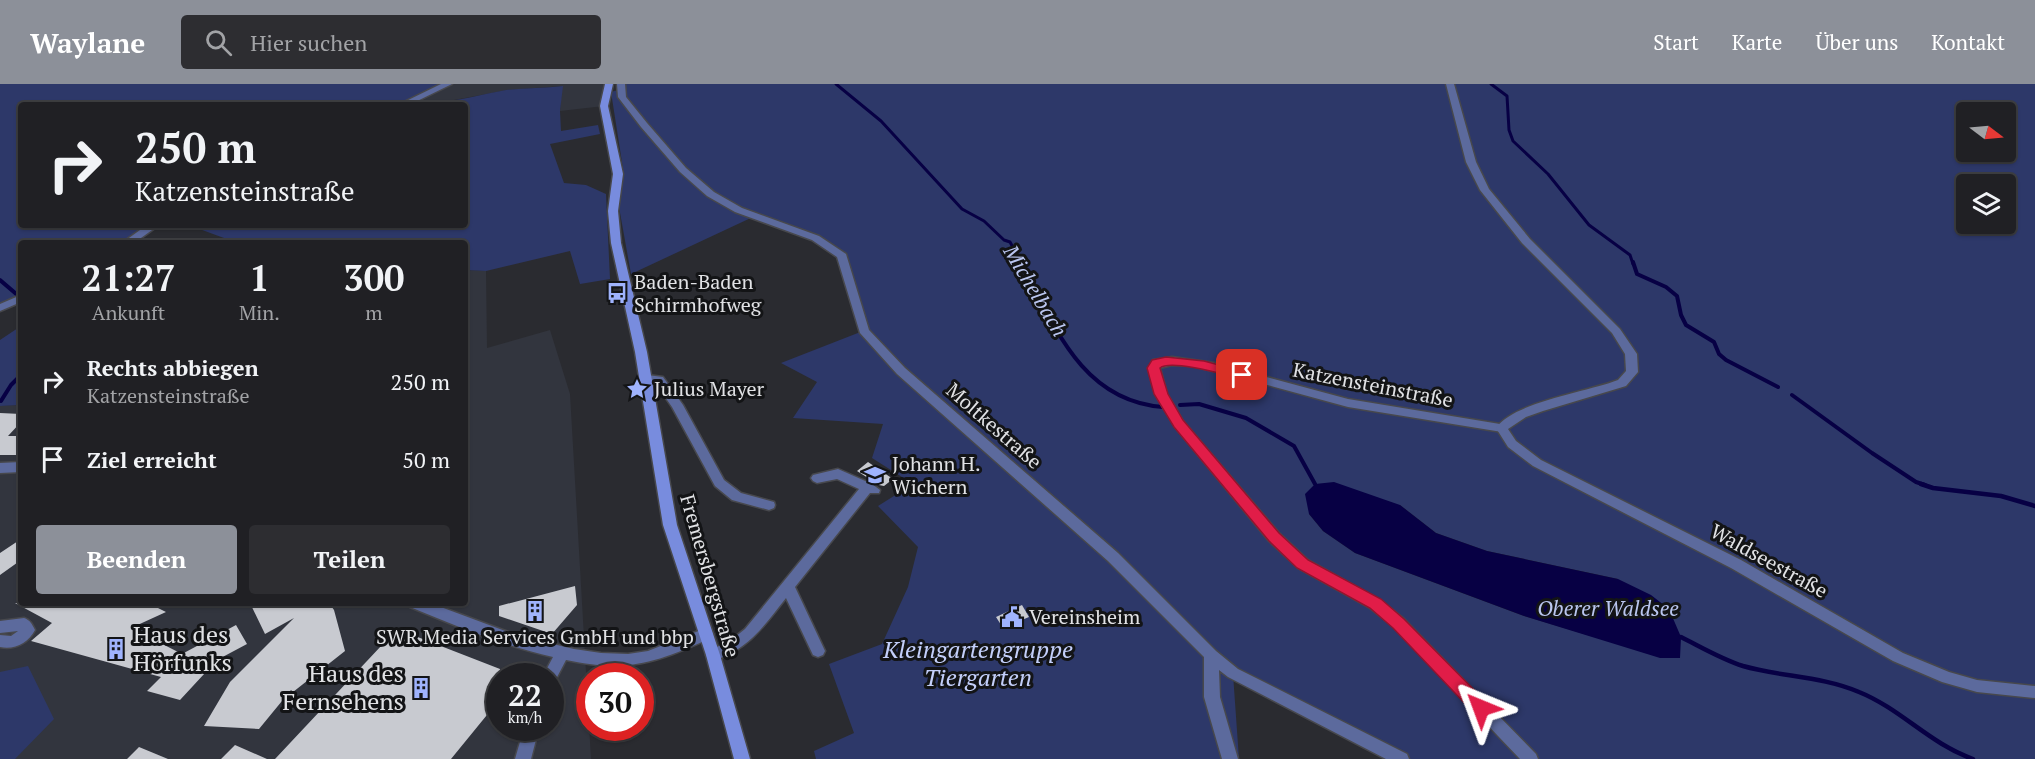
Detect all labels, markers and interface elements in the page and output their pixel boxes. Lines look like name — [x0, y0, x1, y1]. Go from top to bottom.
search box — [181, 15, 601, 69]
text: Waylane — [30, 24, 145, 61]
icon: search — [202, 26, 235, 59]
text: Hier suchen — [250, 28, 367, 57]
text: Start — [1653, 28, 1699, 56]
text: Karte — [1732, 28, 1782, 56]
text: Über uns — [1815, 28, 1898, 56]
text: Kontakt — [1931, 28, 2005, 56]
north arrow — [1956, 102, 2016, 162]
map controls — [1956, 102, 2016, 234]
text: 250 m — [135, 119, 256, 175]
icon: right — [36, 126, 114, 204]
text: Katzensteinstraße — [135, 173, 355, 209]
button: layers — [1956, 174, 2016, 234]
water label: Michelbach — [997, 239, 1074, 342]
text: 21:27 — [82, 254, 175, 301]
text: 1 — [249, 254, 269, 301]
text: 300 — [343, 254, 404, 301]
place label: Baden-Baden Schirmhofweg — [634, 268, 762, 318]
bus stop icon: Baden-Baden Schirmhofweg — [605, 281, 629, 305]
text: Ankunft — [92, 299, 165, 326]
text: Min. — [239, 299, 280, 326]
text: m — [365, 299, 382, 326]
pin — [1216, 349, 1267, 400]
text: Rechts abbiegen — [87, 353, 259, 382]
street label: Katzensteinstraße — [1291, 356, 1455, 413]
icon: arrive — [1225, 358, 1258, 391]
icon: right — [36, 365, 69, 398]
text: 250 m — [390, 367, 450, 396]
place label: Julius Mayer — [654, 375, 765, 402]
place icon: Julius Mayer — [625, 377, 649, 401]
street label: Moltkestraße — [941, 377, 1048, 475]
text: Katzensteinstraße — [87, 382, 250, 409]
icon: arrive — [36, 443, 69, 476]
text: Ziel erreicht — [87, 445, 217, 474]
text: 50 m — [402, 445, 450, 474]
place label: Johann H. Wichern — [892, 450, 980, 500]
school or university icon: Johann H. Wichern — [863, 463, 887, 487]
street label: Fremersbergstraße — [674, 491, 747, 660]
street label: Waldseestraße — [1706, 517, 1833, 604]
button: Beenden — [36, 525, 237, 594]
button: Teilen — [249, 525, 450, 594]
water label: Oberer Waldsee — [1537, 594, 1679, 622]
building icon: SWR Media Services GmbH und bbp — [523, 599, 547, 623]
place label: Vereinsheim — [1029, 603, 1140, 630]
public building icon: Vereinsheim — [1000, 605, 1024, 629]
place label: Haus des Hörfunks — [133, 618, 232, 678]
place label: SWR Media Services GmbH und bbp — [376, 623, 694, 650]
park label: Kleingartengruppe Tiergarten — [882, 633, 1073, 693]
building icon: Haus des Hörfunks — [104, 637, 128, 661]
place label: Haus des Fernsehens — [282, 657, 404, 717]
speed limit sign: 30 — [576, 663, 654, 741]
text: 22 — [508, 675, 542, 715]
building icon: Haus des Fernsehens — [409, 676, 433, 700]
position arrow — [1449, 676, 1513, 740]
text: km/h — [508, 707, 542, 727]

